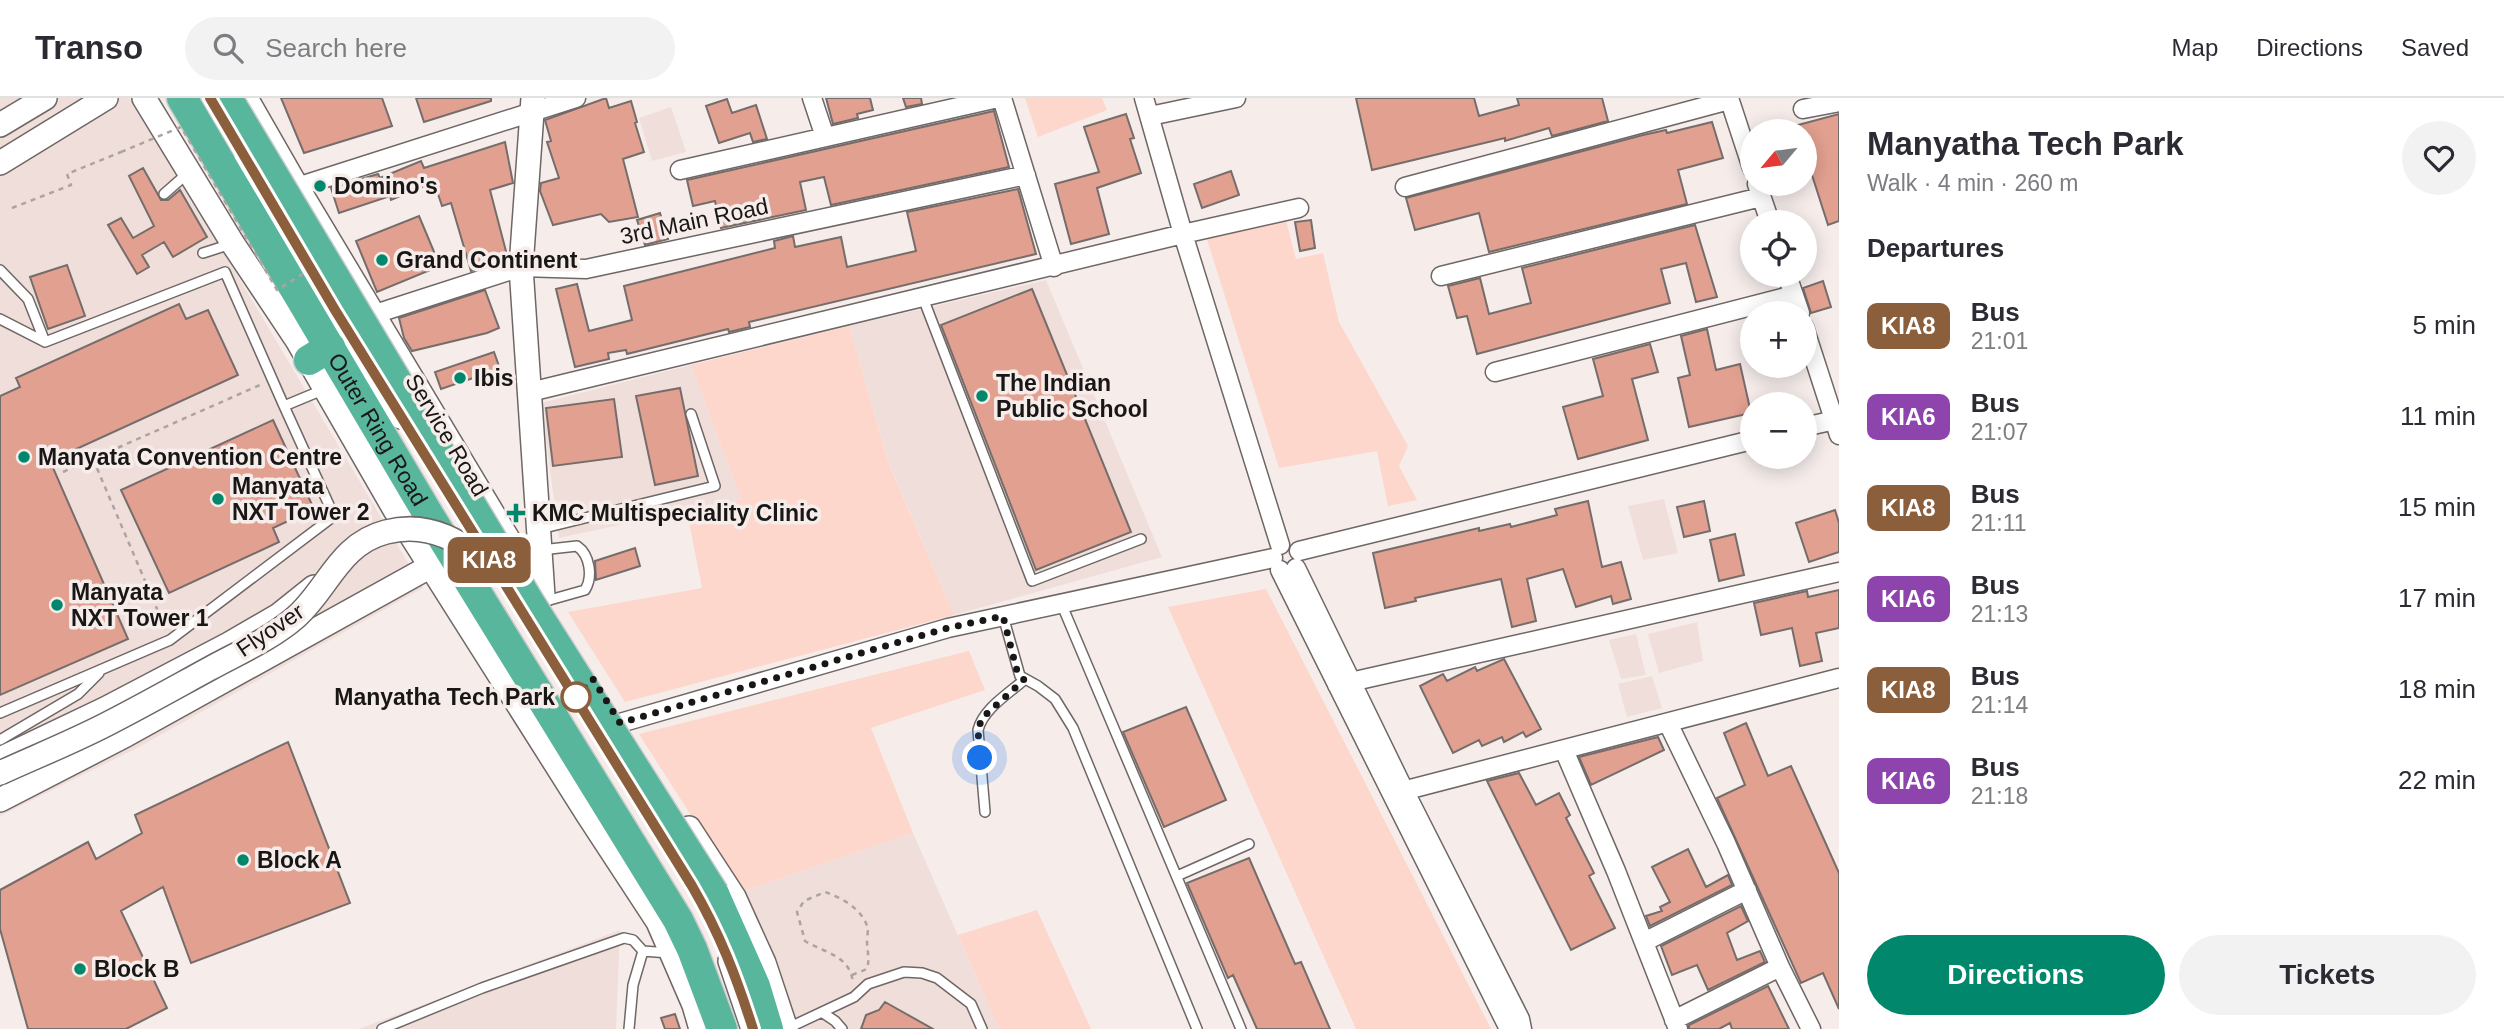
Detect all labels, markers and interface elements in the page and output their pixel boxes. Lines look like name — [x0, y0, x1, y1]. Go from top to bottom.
search box — [185, 17, 675, 80]
text: Transo — [35, 29, 143, 66]
icon: search — [209, 29, 247, 67]
text: Search here — [265, 33, 407, 63]
text: Map — [2172, 34, 2218, 61]
text: Directions — [2256, 34, 2363, 61]
text: Saved — [2401, 34, 2469, 61]
north arrow — [1740, 119, 1816, 196]
map controls — [1740, 119, 1817, 469]
button: heart — [2402, 121, 2476, 195]
text: Manyatha Tech Park — [1867, 125, 2184, 162]
text: Walk · 4 min · 260 m — [1867, 170, 2078, 196]
place label: Domino's — [334, 173, 438, 199]
marker: Domino's — [312, 178, 328, 194]
street label: 3rd Main Road — [618, 193, 770, 249]
button: locate — [1740, 210, 1817, 287]
text: Departures — [1867, 233, 2004, 263]
place label: Grand Continent — [396, 247, 578, 273]
marker: Grand Continent — [374, 252, 390, 268]
text: Bus — [1971, 297, 2020, 327]
button: + — [1740, 301, 1817, 378]
text: 5 min — [2412, 310, 2476, 340]
text: KIA8 — [1881, 312, 1936, 339]
text: 21:01 — [1971, 328, 2028, 354]
street label: Outer Ring Road — [323, 348, 433, 510]
place label: Ibis — [474, 365, 514, 391]
street label: Service Road — [400, 369, 494, 501]
marker: Ibis — [452, 370, 468, 386]
place label: The Indian Public School — [996, 370, 1148, 422]
marker: The Indian Public School — [974, 388, 990, 404]
text: Bus — [1971, 388, 2020, 418]
button: − — [1740, 392, 1817, 469]
text: 11 min — [2400, 401, 2476, 431]
text: KIA6 — [1881, 403, 1936, 430]
text: 21:07 — [1971, 419, 2028, 445]
place label: Manyata Convention Centre — [38, 444, 342, 470]
marker: Manyata Convention Centre — [16, 449, 32, 465]
place label: Manyata NXT Tower 2 — [232, 473, 370, 525]
text: Bus — [1971, 479, 2020, 509]
marker: Manyata NXT Tower 2 — [210, 491, 226, 507]
text: 15 min — [2398, 492, 2476, 522]
text: KIA8 — [1881, 494, 1936, 521]
place label: KMC Multispeciality Clinic — [532, 500, 818, 526]
marker: KMC Multispeciality Clinic — [506, 503, 526, 523]
text: 21:11 — [1971, 510, 2027, 536]
line badge: KIA8 — [440, 537, 538, 583]
text: KIA8 — [462, 546, 516, 573]
text: Bus — [1971, 570, 2020, 600]
place label: Manyata NXT Tower 1 — [71, 579, 209, 631]
text: 17 min — [2398, 583, 2476, 613]
text: KIA6 — [1881, 585, 1936, 612]
marker: Manyata NXT Tower 1 — [49, 597, 65, 613]
street label: Flyover — [231, 598, 309, 662]
text: 21:13 — [1971, 601, 2028, 627]
text: Bus — [1971, 661, 2020, 691]
text: 18 min — [2398, 674, 2476, 704]
text: KIA8 — [1881, 676, 1936, 703]
marker: Manyatha Tech Park — [561, 682, 591, 712]
place label: Manyatha Tech Park — [334, 684, 555, 710]
text: 21:14 — [1971, 692, 2028, 718]
your location — [962, 740, 997, 775]
text: Bus — [1971, 752, 2020, 782]
text: 22 min — [2398, 765, 2476, 795]
text: KIA6 — [1881, 767, 1936, 794]
text: 21:18 — [1971, 783, 2028, 809]
place label: Block A — [257, 847, 342, 873]
marker: Block A — [235, 852, 251, 868]
button: Directions — [1867, 935, 2165, 1015]
button: Tickets — [2179, 935, 2476, 1015]
place label: Block B — [94, 956, 180, 982]
marker: Block B — [72, 961, 88, 977]

